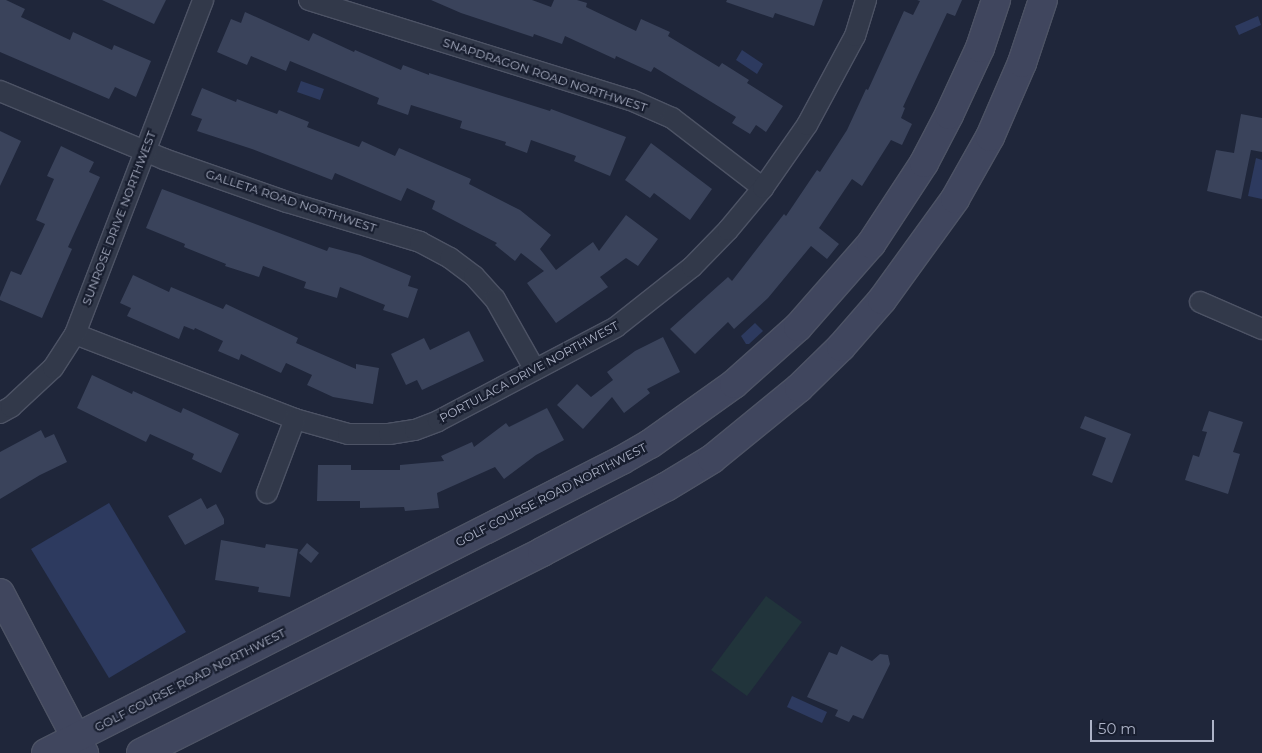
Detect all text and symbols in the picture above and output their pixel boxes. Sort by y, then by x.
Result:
street label: SNAPDRAGON ROAD NORTHWEST [441,35,649,115]
street label: SUNROSE DRIVE NORTHWEST [79,129,159,307]
street label: GALLETA ROAD NORTHWEST [204,167,378,235]
street label: PORTULACA DRIVE NORTHWEST [437,319,621,425]
street label: GOLF COURSE ROAD NORTHWEST [453,440,649,550]
street label: GOLF COURSE ROAD NORTHWEST [92,625,288,735]
scale bar [1092,710,1216,742]
text: 50 m [1098,719,1136,738]

